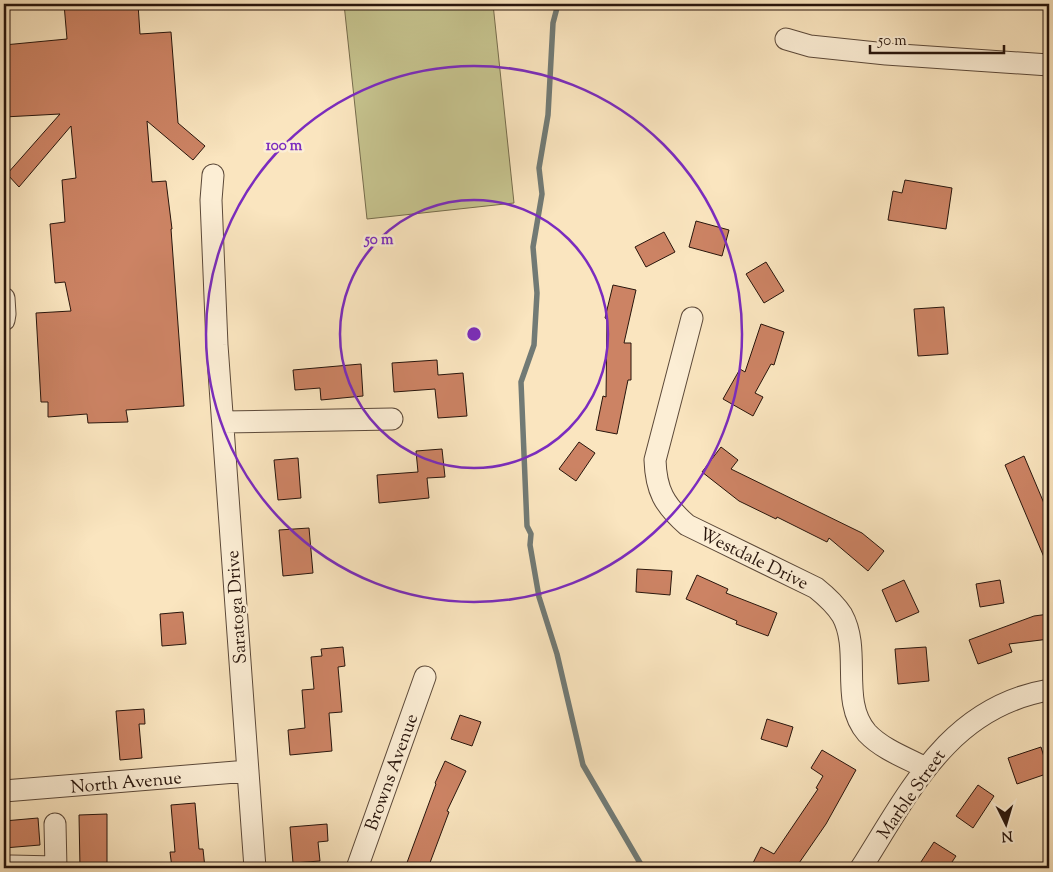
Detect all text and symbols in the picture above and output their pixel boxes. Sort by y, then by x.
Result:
scale bar [870,22,1004,54]
text: 50 m [877,31,907,52]
text: 100 m [266,136,303,157]
text: 50 m [364,230,394,251]
centre of rings [465,325,483,343]
street label: Westdale Drive [694,522,812,597]
street label: Saratoga Drive [221,549,255,665]
street label: Browns Avenue [360,711,426,835]
street label: Marble Street [872,745,953,845]
street label: North Avenue [70,766,183,802]
north arrow [980,800,1030,850]
text: N [1001,825,1013,845]

